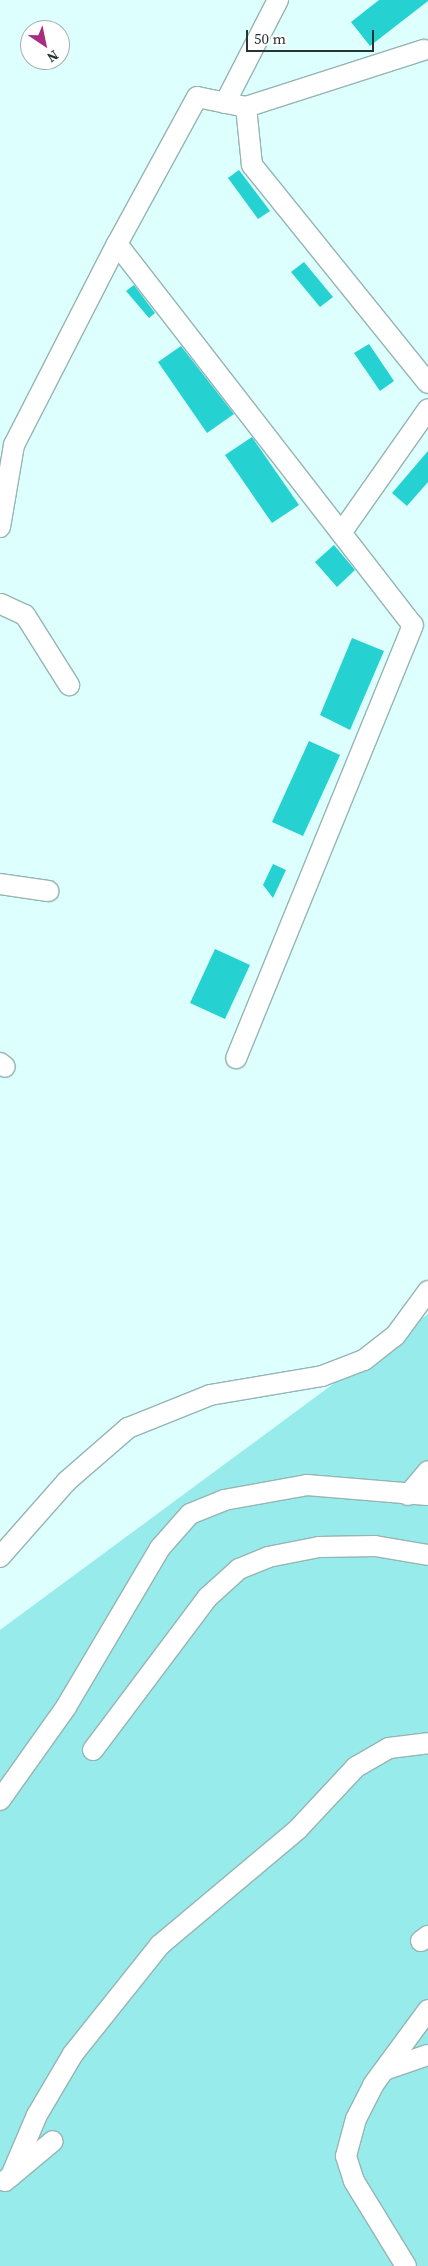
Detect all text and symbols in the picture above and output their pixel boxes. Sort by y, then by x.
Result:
north arrow [20,20,70,70]
scale bar [248,20,376,52]
text: 50 m [254,28,286,49]
text: N [43,45,63,68]

